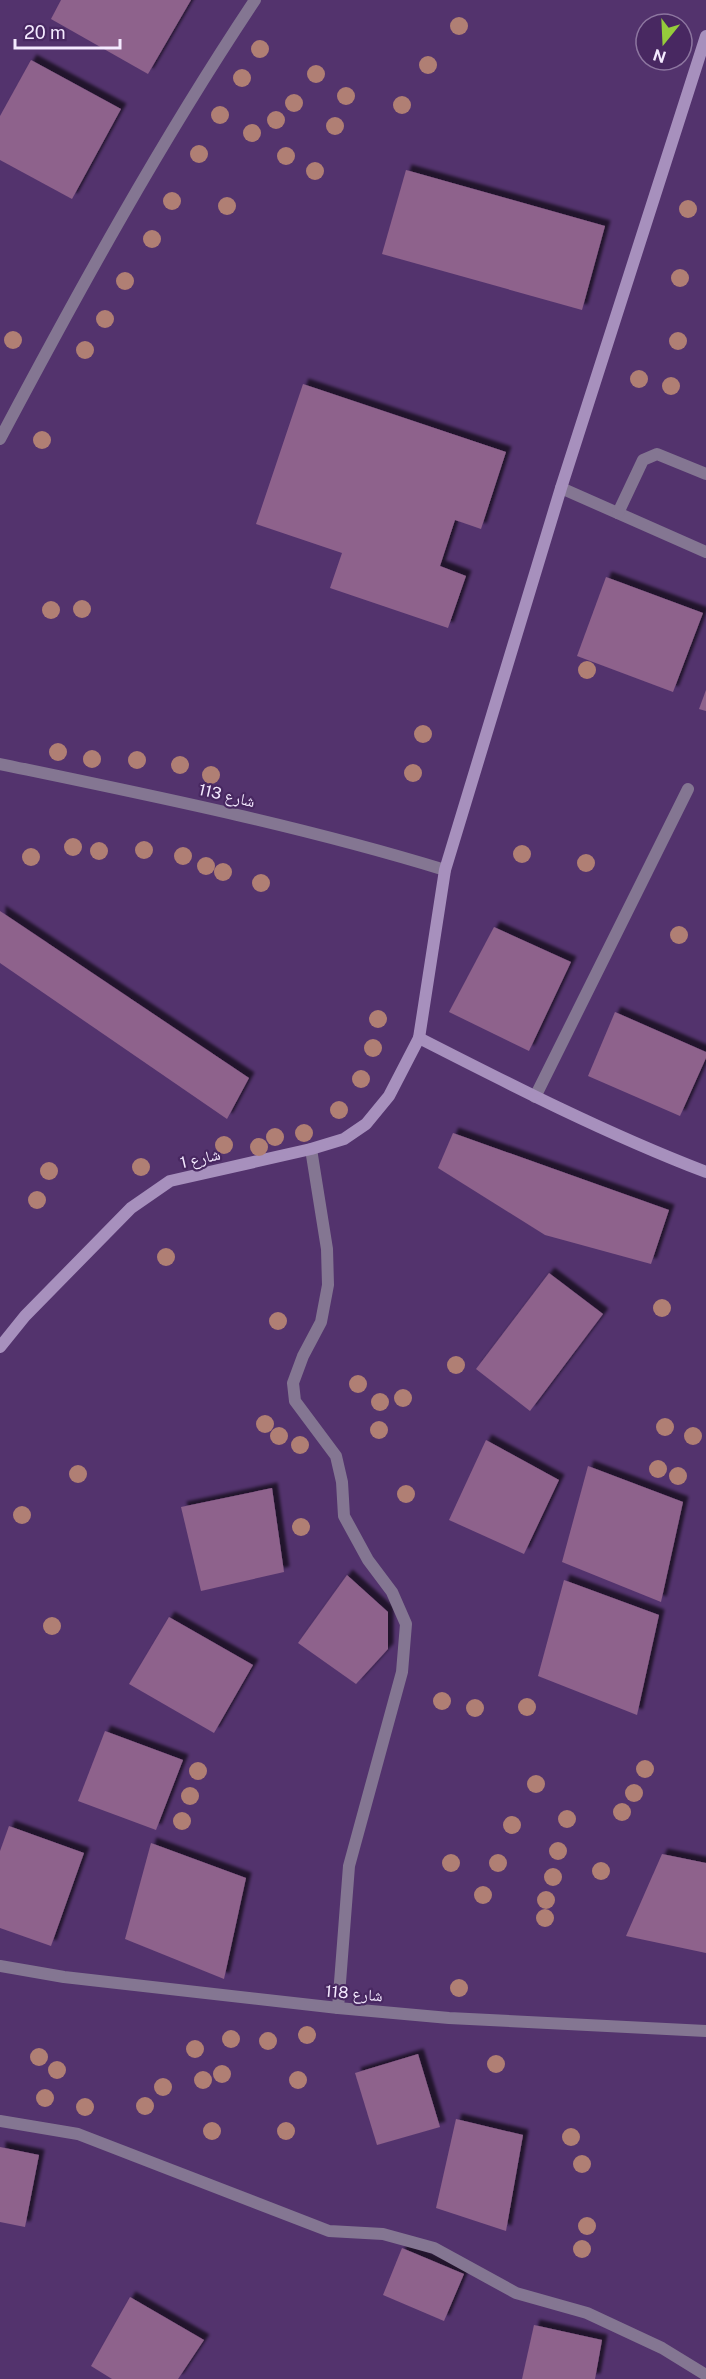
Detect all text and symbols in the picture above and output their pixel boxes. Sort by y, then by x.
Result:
scale bar [15,12,120,50]
north arrow [634,12,694,72]
text: 20 m [24,22,66,43]
text: N [651,45,668,67]
street label: شارع 113 [197,780,257,812]
street label: شارع 1 [178,1145,222,1173]
street label: شارع 118 [324,1982,384,2006]

